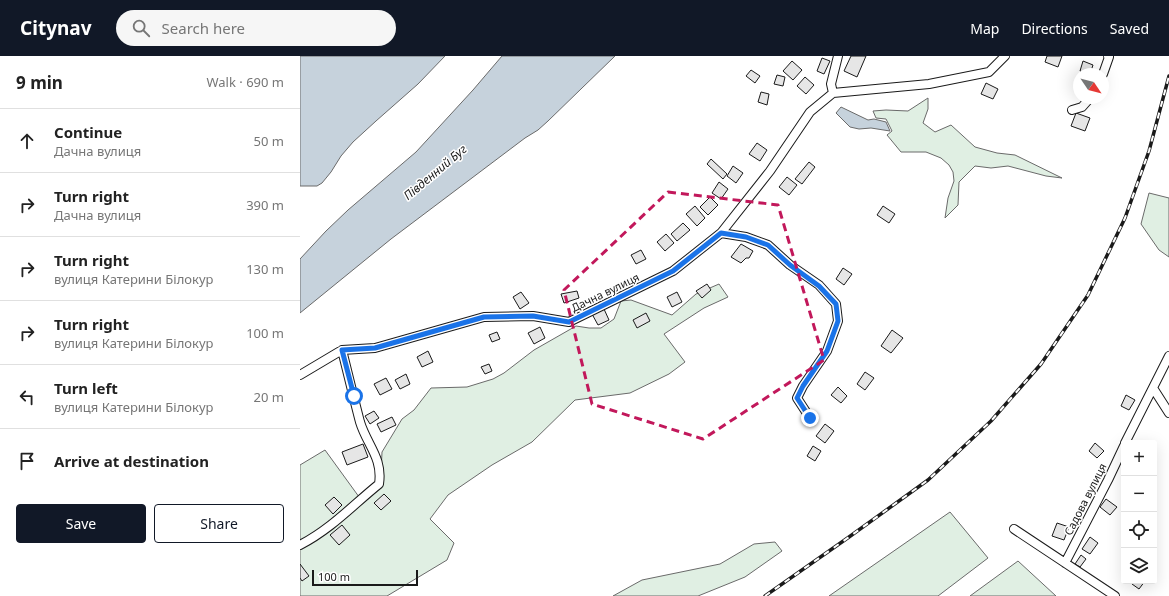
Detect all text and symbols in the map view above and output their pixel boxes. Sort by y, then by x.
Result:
search box [116,10,396,46]
text: Citynav [20,15,92,41]
icon: search [130,17,152,39]
text: Search here [162,18,245,38]
text: Map [970,19,999,38]
text: Directions [1021,19,1088,38]
text: Saved [1110,19,1149,38]
north arrow [1073,68,1109,104]
text: 9 min [16,71,63,94]
text: Walk · 690 m [206,73,284,91]
text: Continue [54,122,122,142]
icon: ahead [16,130,38,152]
text: 50 m [254,132,284,150]
water label: Південний Буг [400,140,471,204]
text: Дачна вулиця [54,142,141,160]
text: Turn right [54,186,129,206]
icon: right [16,194,38,216]
text: 390 m [246,196,284,214]
text: Дачна вулиця [54,206,141,224]
text: Turn right [54,250,129,270]
icon: right [16,258,38,280]
text: 130 m [246,260,284,278]
street label: Дачна вулиця [569,269,641,315]
text: вулиця Катерини Білокур [54,270,213,288]
text: Turn right [54,314,129,334]
icon: right [16,322,38,344]
text: 100 m [246,324,284,342]
text: вулиця Катерини Білокур [54,334,213,352]
text: Turn left [54,378,118,398]
icon: left [16,386,38,408]
route start [345,387,363,405]
text: 20 m [254,388,284,406]
text: вулиця Катерини Білокур [54,398,213,416]
route end [801,409,819,427]
map controls [1121,440,1157,584]
button: + [1121,440,1157,476]
icon: arrive [16,450,38,472]
text: Arrive at destination [54,451,209,471]
street label: Садова вулиця [1060,460,1110,538]
button: − [1121,476,1157,512]
button: Save [16,504,146,543]
button: Share [154,504,284,543]
button: locate [1121,512,1157,548]
button: layers [1121,548,1157,584]
scale bar [312,568,418,587]
text: 100 m [318,569,350,584]

